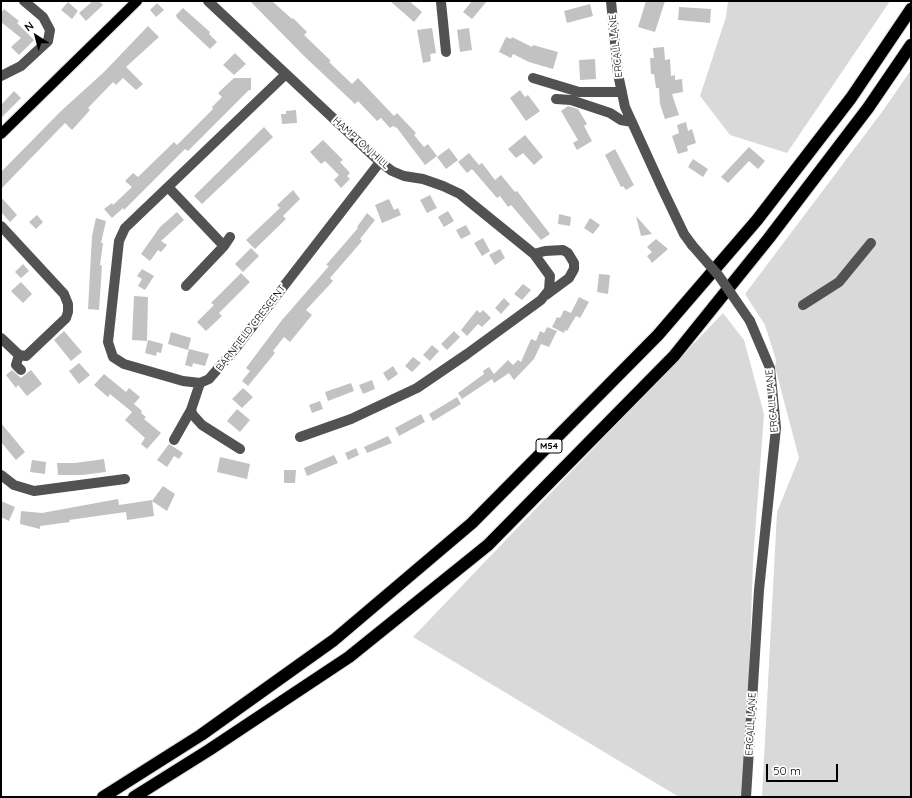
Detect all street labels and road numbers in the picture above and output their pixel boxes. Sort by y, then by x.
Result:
street label: ERCALL LANE [607,14,625,78]
street label: HAMPTON HILL [330,115,392,171]
street label: BARNFIELD CRESCENT [214,283,288,373]
street label: ERCALL LANE [763,369,781,433]
road number: M54 [536,439,562,453]
street label: ERCALL LANE [743,692,759,756]

